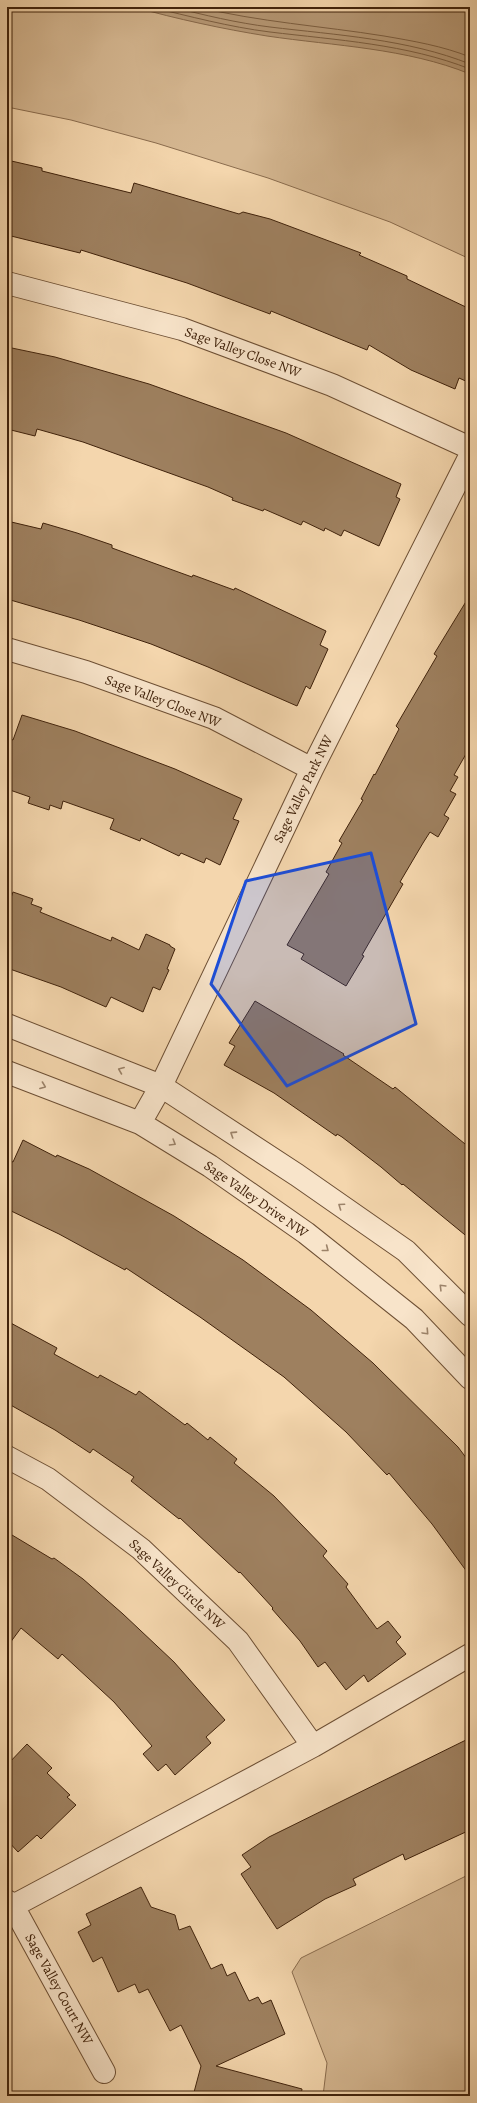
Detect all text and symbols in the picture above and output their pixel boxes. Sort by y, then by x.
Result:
street label: Sage Valley Close NW [182,322,305,382]
street label: Sage Valley Close NW [102,670,225,732]
street label: Sage Valley Park NW [269,731,338,846]
one-way arrow [117,1066,124,1074]
one-way arrow [40,1081,47,1089]
one-way arrow [230,1131,237,1139]
one-way arrow [169,1139,176,1146]
street label: Sage Valley Drive NW [200,1156,313,1243]
one-way arrow [338,1203,345,1211]
one-way arrow [322,1245,329,1252]
one-way arrow [439,1284,447,1292]
one-way arrow [422,1327,429,1335]
street label: Sage Valley Circle NW [125,1534,230,1634]
street label: Sage Valley Court NW [20,1930,98,2049]

